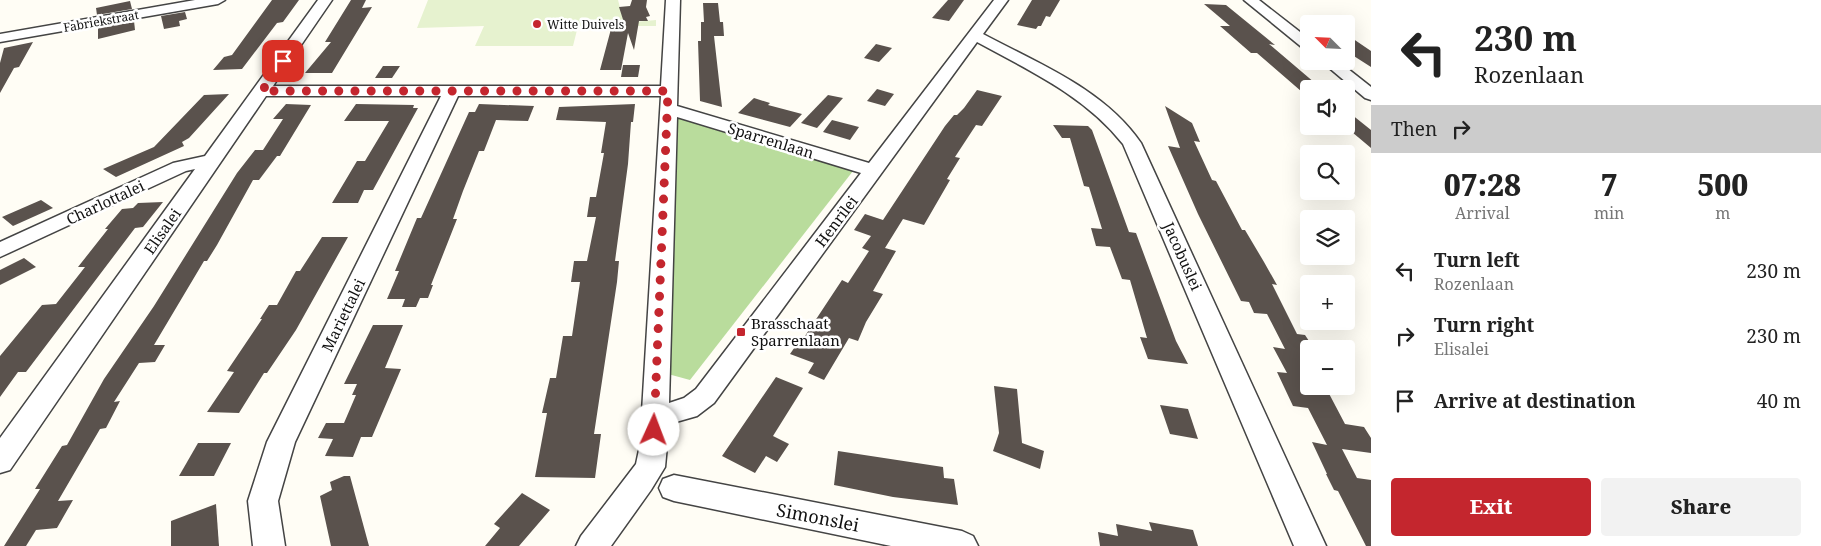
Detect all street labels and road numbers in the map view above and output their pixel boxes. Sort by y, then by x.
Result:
street label: Fabriekstraat [62,6,140,36]
street label: Sparrenlaan [726,117,817,163]
street label: Charlottalei [63,175,147,229]
street label: Henrilei [810,191,862,251]
street label: Elisalei [139,204,185,258]
street label: Jacobuslei [1159,218,1207,294]
street label: Mariettalei [317,275,369,355]
street label: Simonslei [775,497,862,537]

